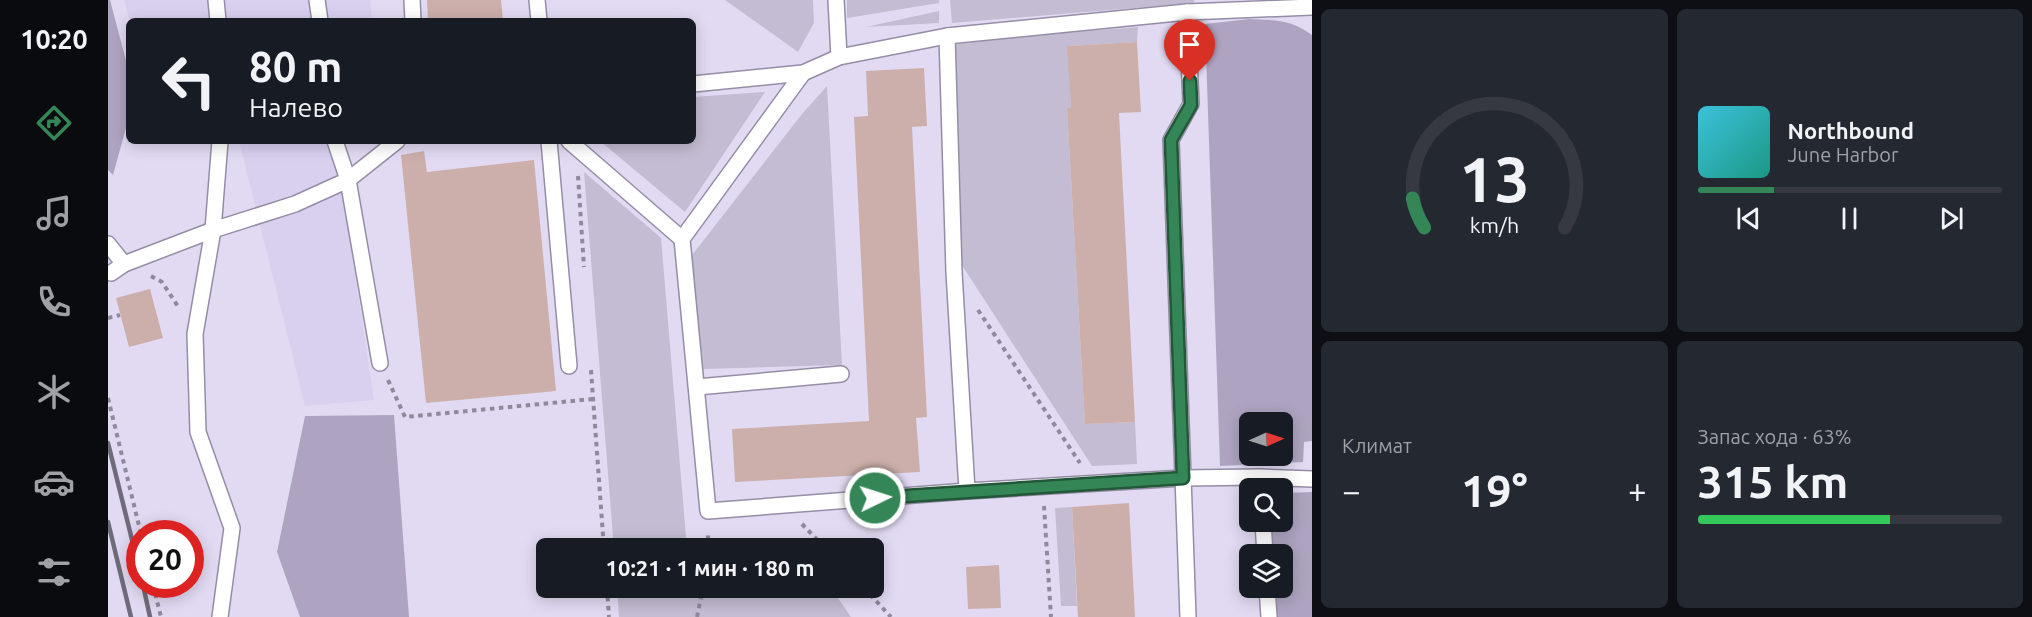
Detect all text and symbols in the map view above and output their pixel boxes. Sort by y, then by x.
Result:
pin [1164,19,1215,81]
text: 10:20 [20,24,88,54]
icon: arrive [1173,28,1206,61]
icon: left [150,42,228,120]
text: 80 m [249,43,343,90]
text: Налево [249,92,343,122]
icon: directions [33,102,75,144]
text: Northbound [1788,118,1914,143]
text: June Harbor [1788,143,1899,166]
text: 13 [1459,144,1529,214]
icon: music [33,192,75,234]
icon: previous [1732,202,1765,235]
icon: pause [1833,202,1866,235]
icon: next [1935,202,1968,235]
text: km/h [1469,213,1519,237]
icon: phone [33,281,75,323]
icon: climate [33,371,75,413]
north arrow [1239,412,1293,466]
map controls [1239,412,1293,598]
text: Запас хода · 63% [1698,425,1852,448]
text: Климат [1342,434,1412,457]
text: 315 km [1698,456,1848,507]
icon: car [33,461,75,503]
text: 19° [1461,465,1528,516]
position arrow [843,466,907,530]
text: − [1342,472,1361,509]
text: + [1628,472,1647,509]
button: search [1239,478,1293,532]
speed limit sign: 20 [126,520,204,598]
button: layers [1239,544,1293,598]
icon: filters [33,551,75,593]
text: 10:21 · 1 мин · 180 m [606,555,814,580]

